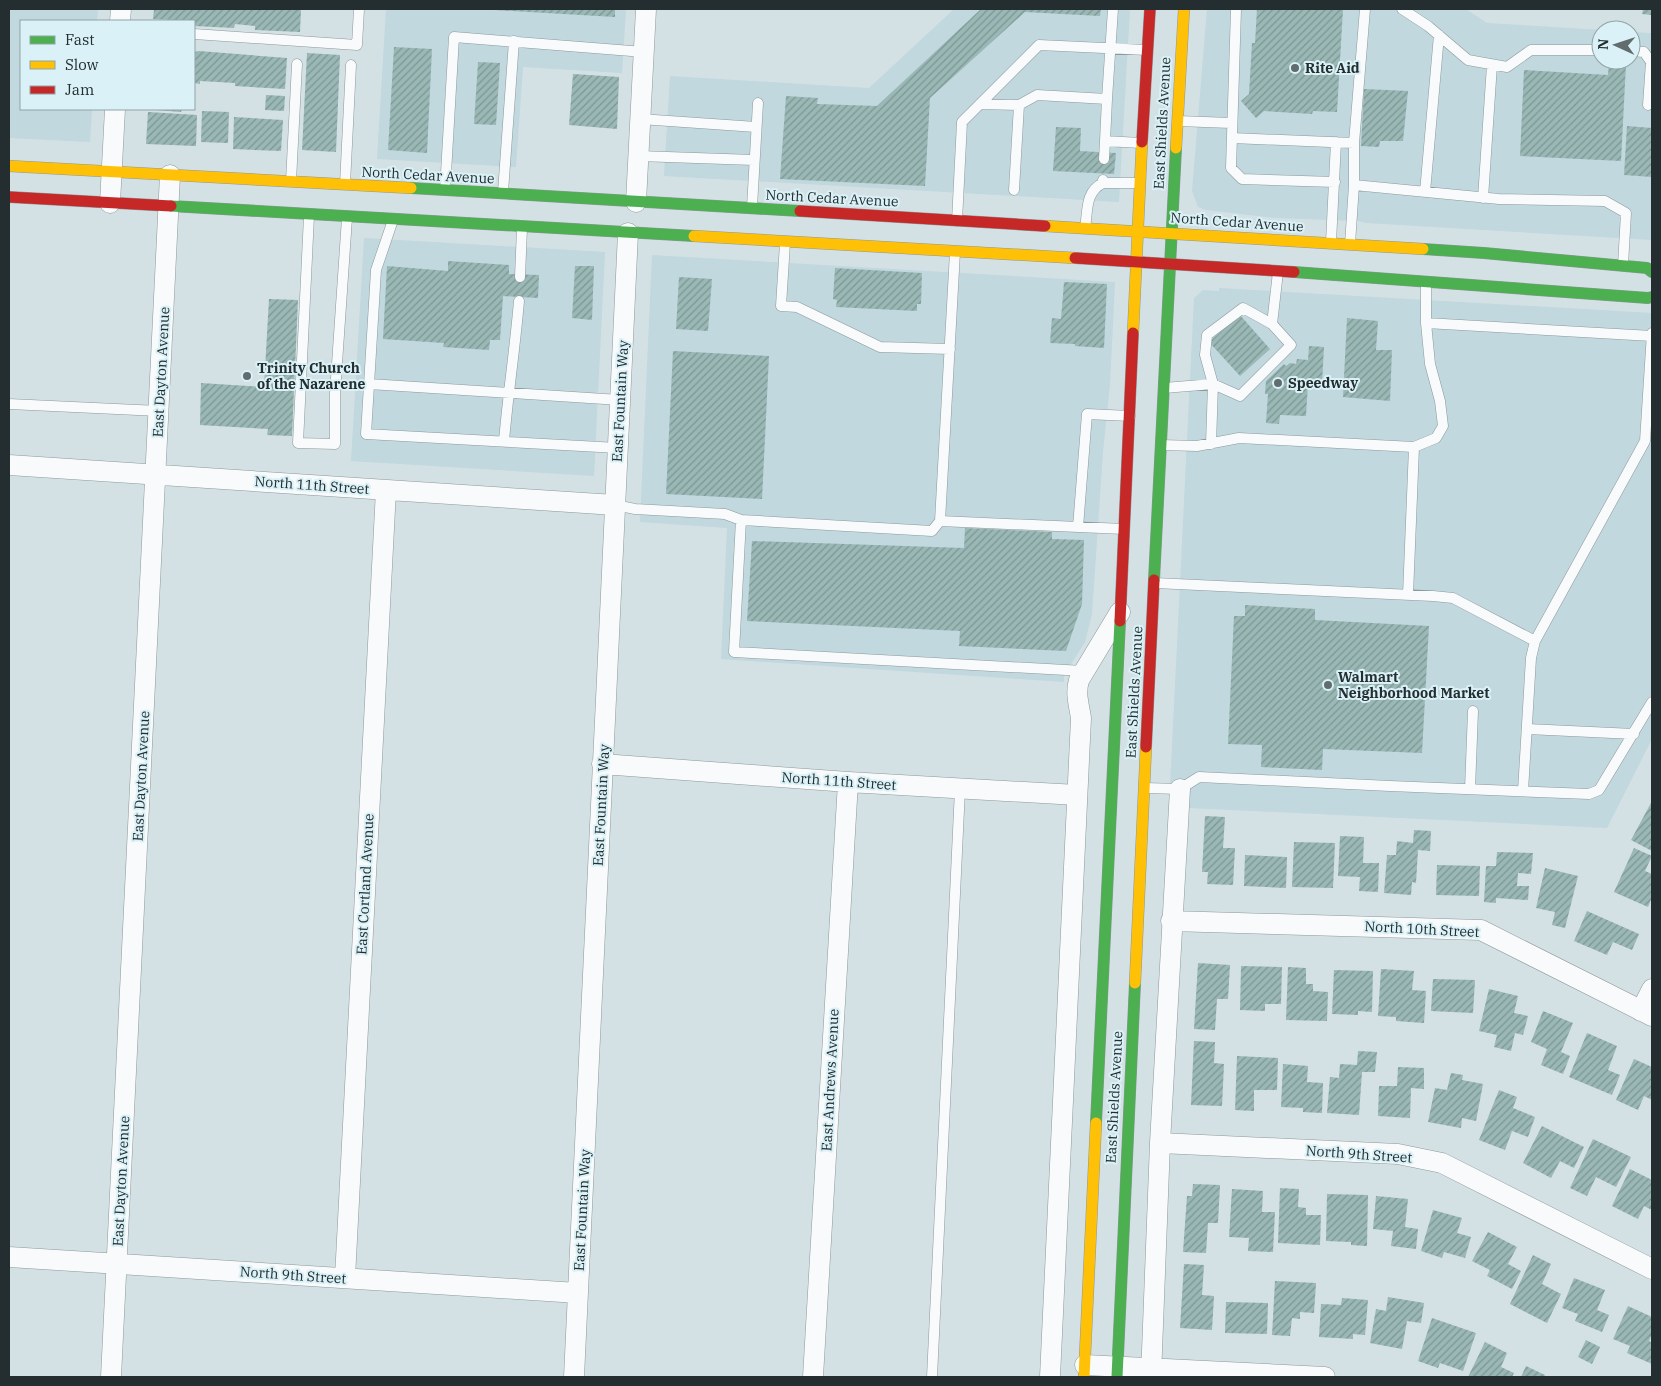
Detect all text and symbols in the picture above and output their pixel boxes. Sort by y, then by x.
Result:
legend [20,20,195,110]
north arrow [1591,20,1641,70]
text: Fast [65,30,95,49]
text: N [1594,38,1612,50]
text: Slow [65,55,99,74]
street label: East Shields Avenue [1150,56,1174,190]
place label: Rite Aid [1305,59,1360,77]
marker: Rite Aid [1289,62,1301,74]
text: Jam [65,80,94,99]
street label: North Cedar Avenue [361,163,495,187]
street label: North Cedar Avenue [765,186,899,210]
street label: North Cedar Avenue [1170,208,1304,236]
street label: East Dayton Avenue [149,306,173,438]
street label: East Fountain Way [608,339,632,462]
place label: Trinity Church of the Nazarene [257,359,366,393]
marker: Trinity Church of the Nazarene [241,370,253,382]
place label: Speedway [1288,374,1358,392]
marker: Speedway [1272,377,1284,389]
street label: North 11th Street [254,472,370,498]
street label: East Shields Avenue [1122,625,1146,759]
place label: Walmart Neighborhood Market [1338,668,1489,702]
marker: Walmart Neighborhood Market [1322,679,1334,691]
street label: East Dayton Avenue [129,710,153,842]
street label: East Fountain Way [589,743,613,866]
street label: North 11th Street [781,768,897,794]
street label: East Cortland Avenue [352,813,378,955]
street label: North 10th Street [1364,917,1480,941]
street label: East Andrews Avenue [817,1008,843,1152]
street label: East Shields Avenue [1102,1030,1126,1164]
street label: East Dayton Avenue [109,1115,133,1247]
street label: North 9th Street [1305,1141,1413,1167]
street label: East Fountain Way [570,1148,594,1271]
street label: North 9th Street [239,1262,347,1288]

